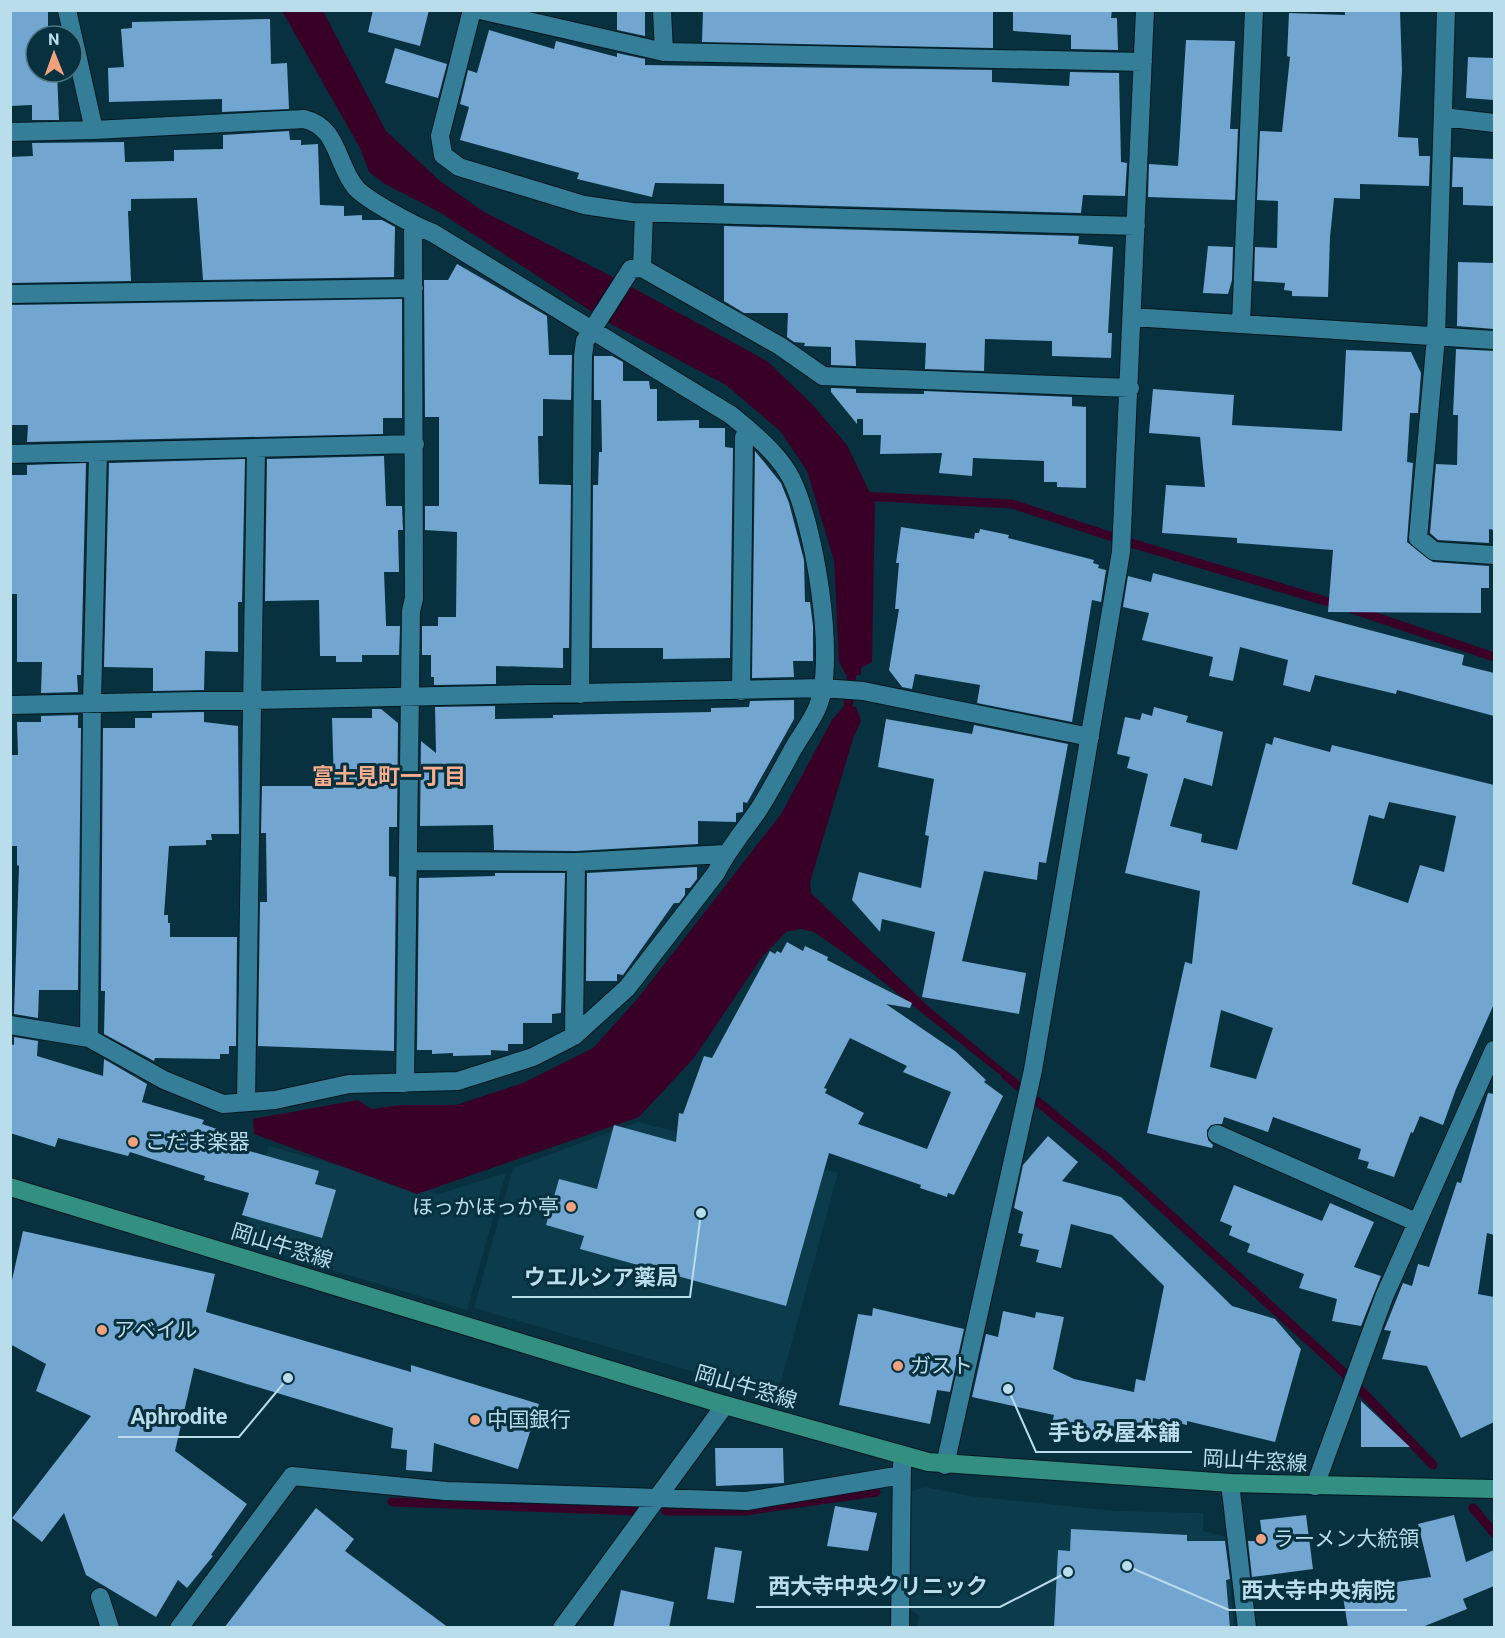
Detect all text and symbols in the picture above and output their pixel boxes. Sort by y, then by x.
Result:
north arrow [24,24,84,84]
text: N [48,30,60,49]
district label: 富士見町一丁目 [312,764,466,789]
place label: こだま楽器 [145,1130,250,1154]
marker: こだま楽器 [126,1135,140,1149]
place label: ほっかほっか亭 [412,1195,559,1219]
marker: ほっかほっか亭 [564,1200,578,1214]
street label: 岡山牛窓線 [228,1219,336,1273]
callout: ウエルシア薬局 [512,1257,690,1297]
text: ウエルシア薬局 [524,1265,678,1290]
place label: アベイル [114,1318,198,1342]
marker: アベイル [95,1323,109,1337]
place label: ガスト [910,1354,973,1378]
marker: ガスト [891,1359,905,1373]
street label: 岡山牛窓線 [692,1361,800,1413]
callout: Aphrodite [118,1397,239,1437]
text: Aphrodite [131,1404,228,1429]
place label: 中国銀行 [487,1408,571,1432]
callout: 手もみ屋本舗 [1036,1412,1192,1452]
marker: 中国銀行 [468,1413,482,1427]
text: 手もみ屋本舗 [1048,1420,1180,1445]
street label: 岡山牛窓線 [1202,1446,1308,1476]
place label: ラーメン大統領 [1273,1527,1419,1551]
marker: ラーメン大統領 [1254,1532,1268,1546]
callout: 西大寺中央クリニック [756,1567,1000,1607]
callout: 西大寺中央病院 [1229,1570,1407,1610]
text: 西大寺中央クリニック [768,1574,988,1599]
text: 西大寺中央病院 [1241,1578,1395,1603]

